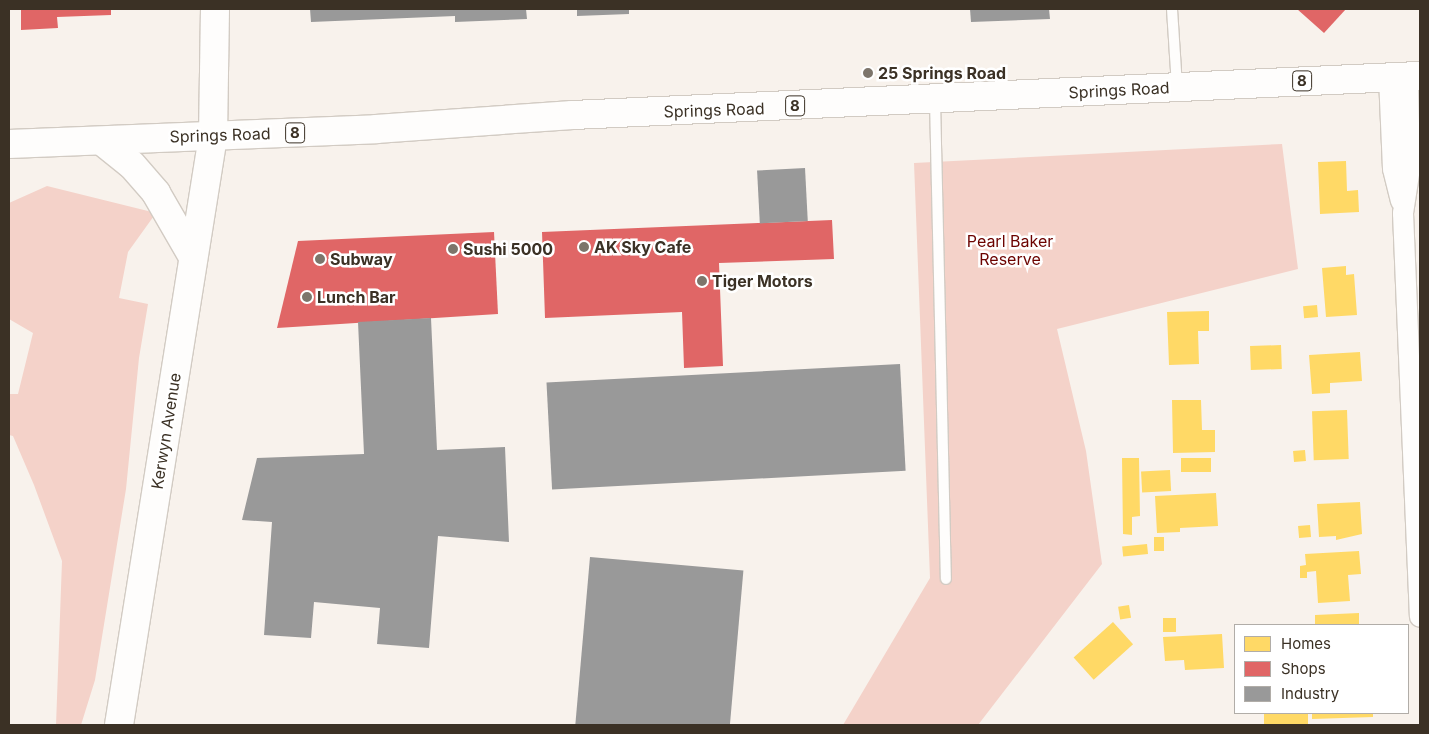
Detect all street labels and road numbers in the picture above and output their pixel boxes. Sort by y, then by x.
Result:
road number: 8 [1292,68,1312,94]
street label: Springs Road [1068,78,1170,102]
road number: 8 [785,94,805,118]
street label: Springs Road [663,99,765,121]
road number: 8 [285,120,305,146]
street label: Springs Road [169,124,271,146]
street label: Kerwyn Avenue [147,371,185,491]

